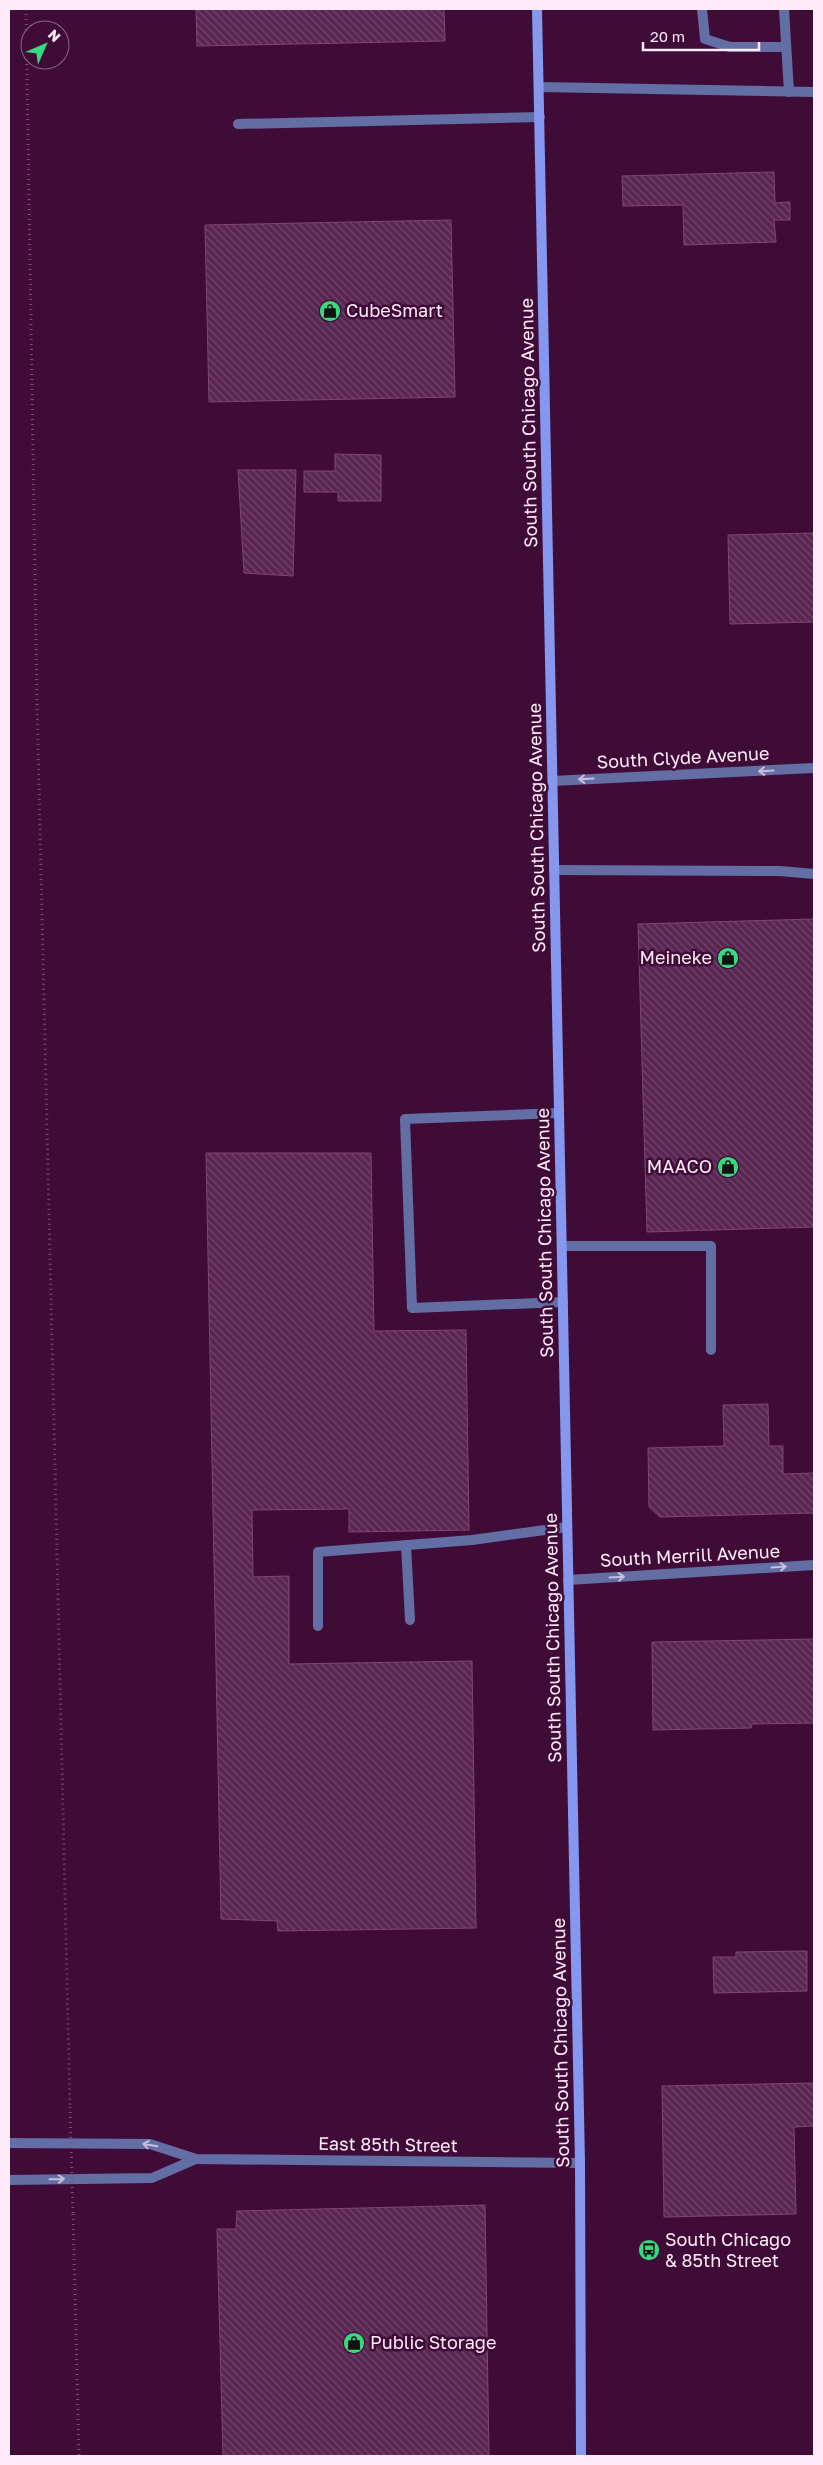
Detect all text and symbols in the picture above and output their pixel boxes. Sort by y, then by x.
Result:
north arrow [20,20,70,70]
scale bar [643,20,759,52]
text: N [45,26,64,45]
text: 20 m [650,27,685,45]
street label: South South Chicago Avenue [515,298,541,548]
shop icon: CubeSmart [318,299,342,323]
place label: CubeSmart [346,299,443,321]
street label: South South Chicago Avenue [523,703,549,953]
street label: South Clyde Avenue [596,741,770,773]
one-way arrow [758,766,774,775]
one-way arrow [578,775,594,784]
place label: Meineke [639,946,712,968]
shop icon: Meineke [716,946,740,970]
street label: South South Chicago Avenue [531,1108,557,1358]
place label: MAACO [647,1155,712,1177]
shop icon: MAACO [716,1155,740,1179]
street label: South South Chicago Avenue [539,1513,565,1763]
street label: South Merrill Avenue [599,1539,781,1571]
one-way arrow [771,1563,787,1572]
one-way arrow [609,1573,625,1582]
street label: South South Chicago Avenue [547,1918,573,2168]
street label: East 85th Street [318,2132,458,2156]
one-way arrow [142,2140,158,2150]
one-way arrow [49,2174,65,2184]
place label: South Chicago & 85th Street [665,2228,791,2271]
bus stop icon: South Chicago & 85th Street [637,2238,661,2262]
shop icon: Public Storage [342,2331,366,2355]
place label: Public Storage [370,2331,496,2353]

